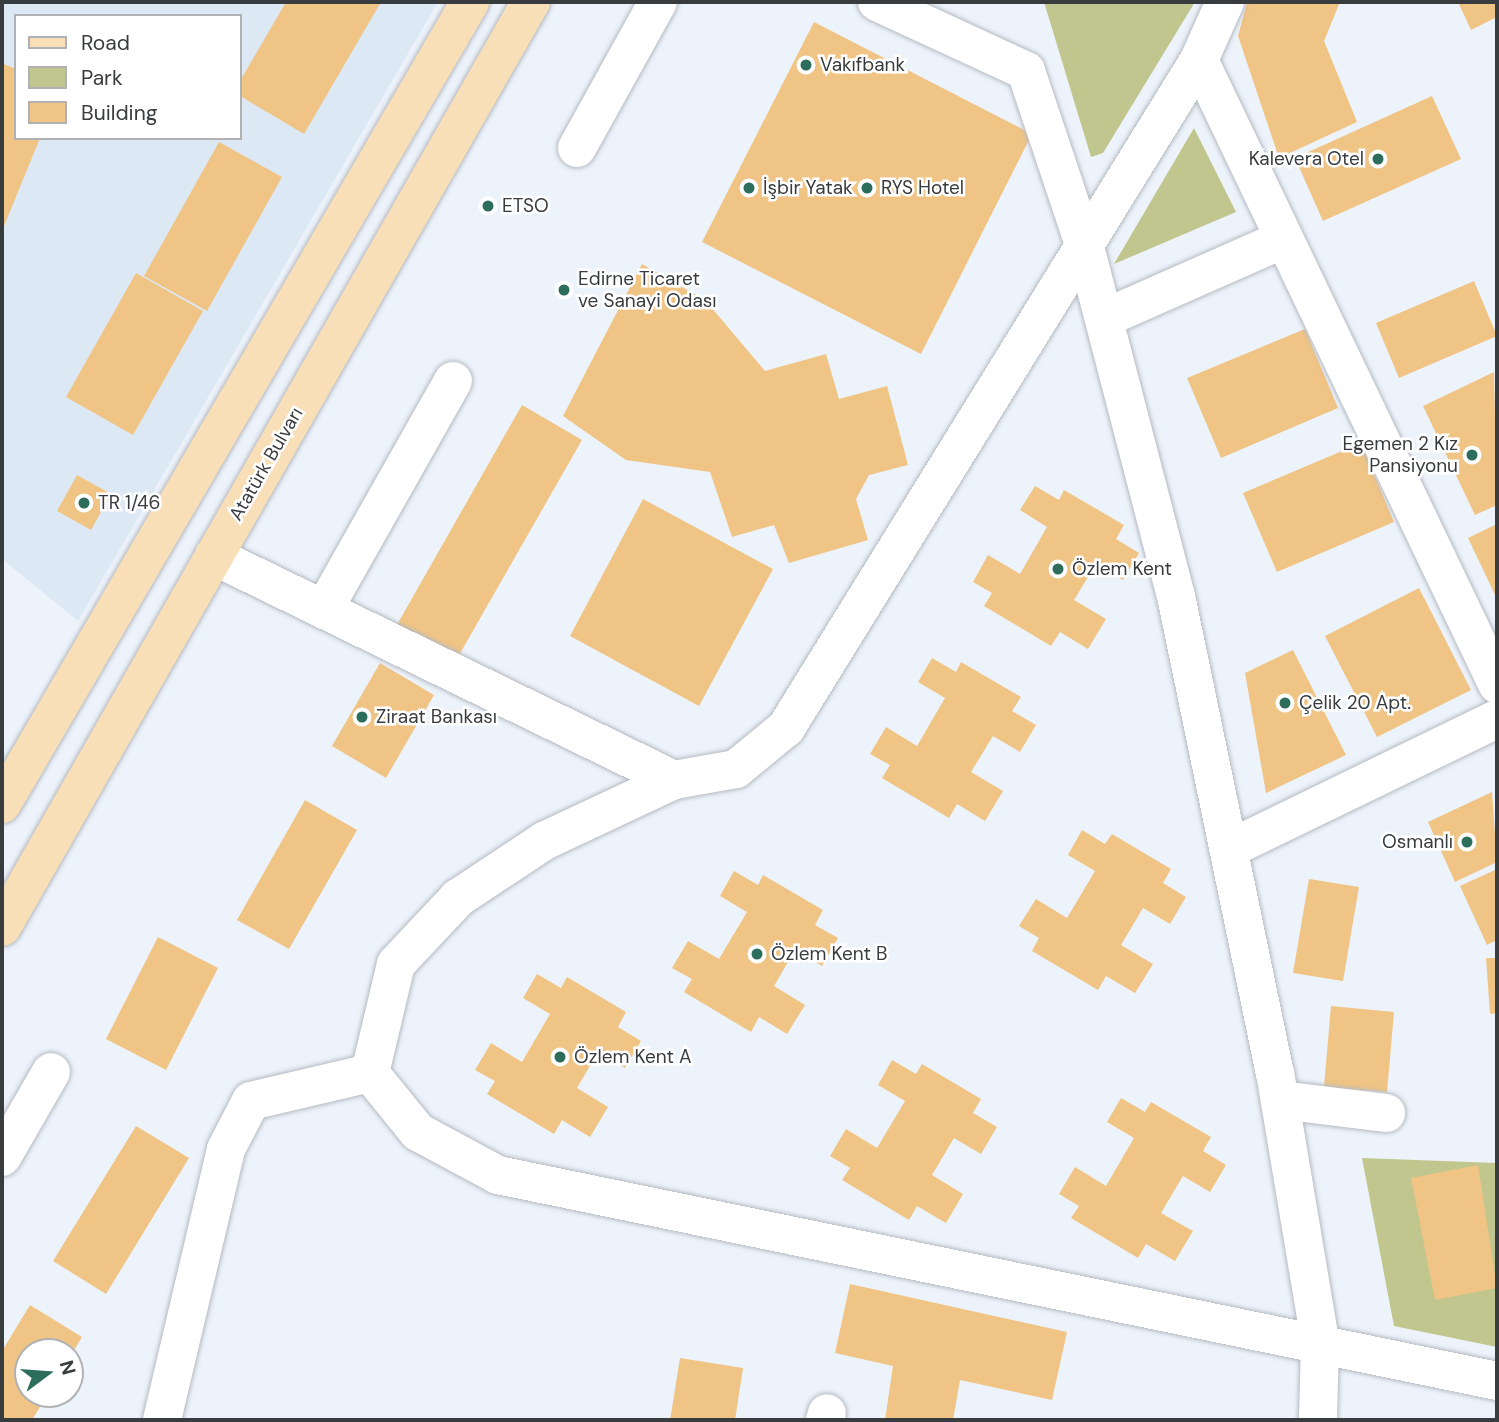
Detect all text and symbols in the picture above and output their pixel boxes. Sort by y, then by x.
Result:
legend [14,14,242,140]
text: Road [81,29,130,57]
place label: Vakıfbank [820,54,905,76]
marker: Vakıfbank [798,57,814,73]
text: Park [81,64,122,92]
text: Building [81,99,157,127]
place label: Kalevera Otel [1249,148,1364,170]
marker: Kalevera Otel [1370,151,1386,167]
place label: İşbir Yatak [763,177,853,199]
place label: RYS Hotel [881,177,964,199]
marker: İşbir Yatak [741,180,757,196]
marker: RYS Hotel [859,180,875,196]
place label: ETSO [502,195,549,217]
marker: ETSO [480,198,496,214]
place label: Edirne Ticaret ve Sanayi Odası [578,268,717,312]
marker: Edirne Ticaret ve Sanayi Odası [556,282,572,298]
street label: Atatürk Bulvarı [224,403,308,525]
place label: Egemen 2 Kız Pansiyonu [1343,433,1458,477]
marker: Egemen 2 Kız Pansiyonu [1464,447,1480,463]
place label: TR 1/46 [98,492,161,514]
marker: TR 1/46 [76,495,92,511]
place label: Özlem Kent [1072,558,1172,580]
marker: Özlem Kent [1050,561,1066,577]
place label: Çelik 20 Apt. [1299,692,1411,714]
marker: Çelik 20 Apt. [1277,695,1293,711]
place label: Ziraat Bankası [376,706,497,728]
marker: Ziraat Bankası [354,709,370,725]
place label: Osmanlı [1382,831,1453,853]
marker: Osmanlı [1459,834,1475,850]
place label: Özlem Kent B [771,943,888,965]
marker: Özlem Kent B [749,946,765,962]
place label: Özlem Kent A [574,1046,692,1068]
marker: Özlem Kent A [552,1049,568,1065]
north arrow [14,1338,84,1408]
text: N [54,1358,82,1378]

